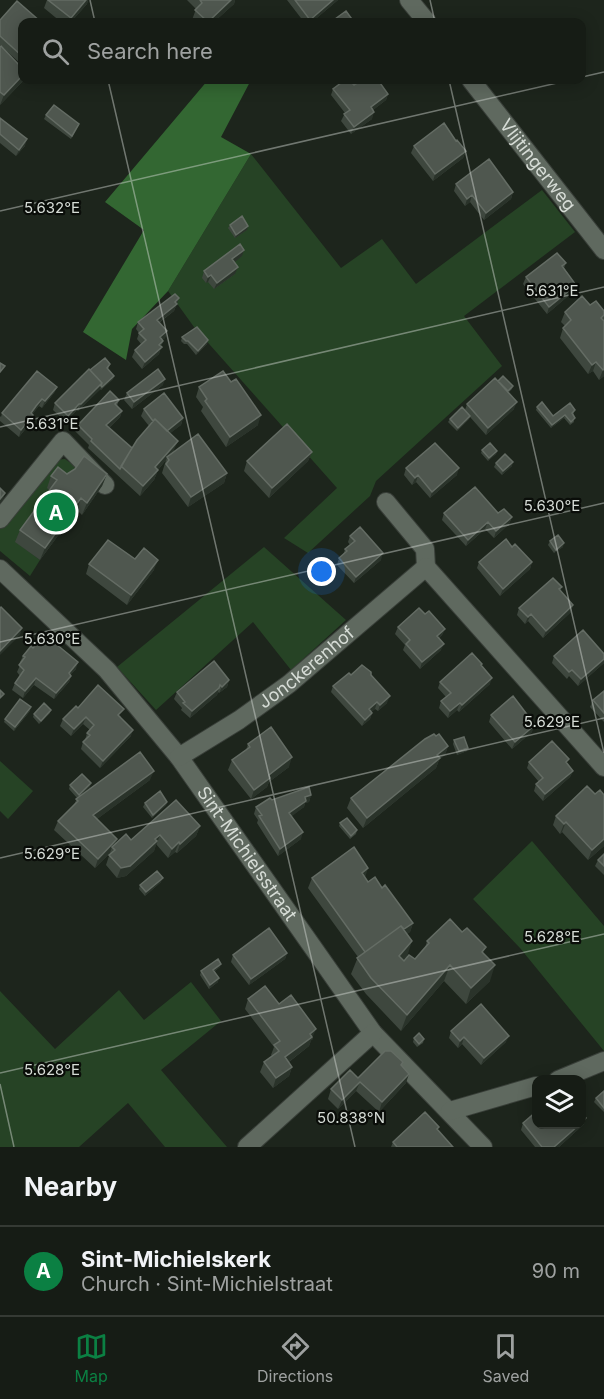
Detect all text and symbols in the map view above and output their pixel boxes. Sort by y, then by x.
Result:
search box [18,18,586,84]
icon: search [39,35,72,68]
text: Search here [87,38,213,64]
street label: Vlijtingerweg [496,115,580,215]
text: 5.632°E [24,198,80,217]
text: 5.631°E [525,281,579,300]
text: 5.631°E [25,414,79,433]
pin: A [36,490,76,534]
text: 5.630°E [524,496,580,515]
your location [307,557,336,586]
street label: Jonckerenhof [254,622,359,713]
text: 5.630°E [24,629,80,648]
text: 5.629°E [524,712,580,731]
street label: Sint-Michielsstraat [193,782,302,924]
text: 5.629°E [24,844,80,863]
text: 5.628°E [524,927,580,946]
text: 5.628°E [24,1060,80,1079]
map controls [532,1075,586,1129]
button: layers [532,1075,586,1129]
text: 50.838°N [317,1108,385,1127]
text: Nearby [24,1171,117,1202]
text: Sint-Michielskerk [81,1246,271,1272]
text: A [36,1259,51,1283]
text: 90 m [532,1259,580,1283]
text: Church · Sint-Michielstraat [81,1272,333,1296]
tab: Map [75,1330,108,1386]
tab: Directions [257,1330,333,1386]
tab: Saved [483,1330,529,1386]

